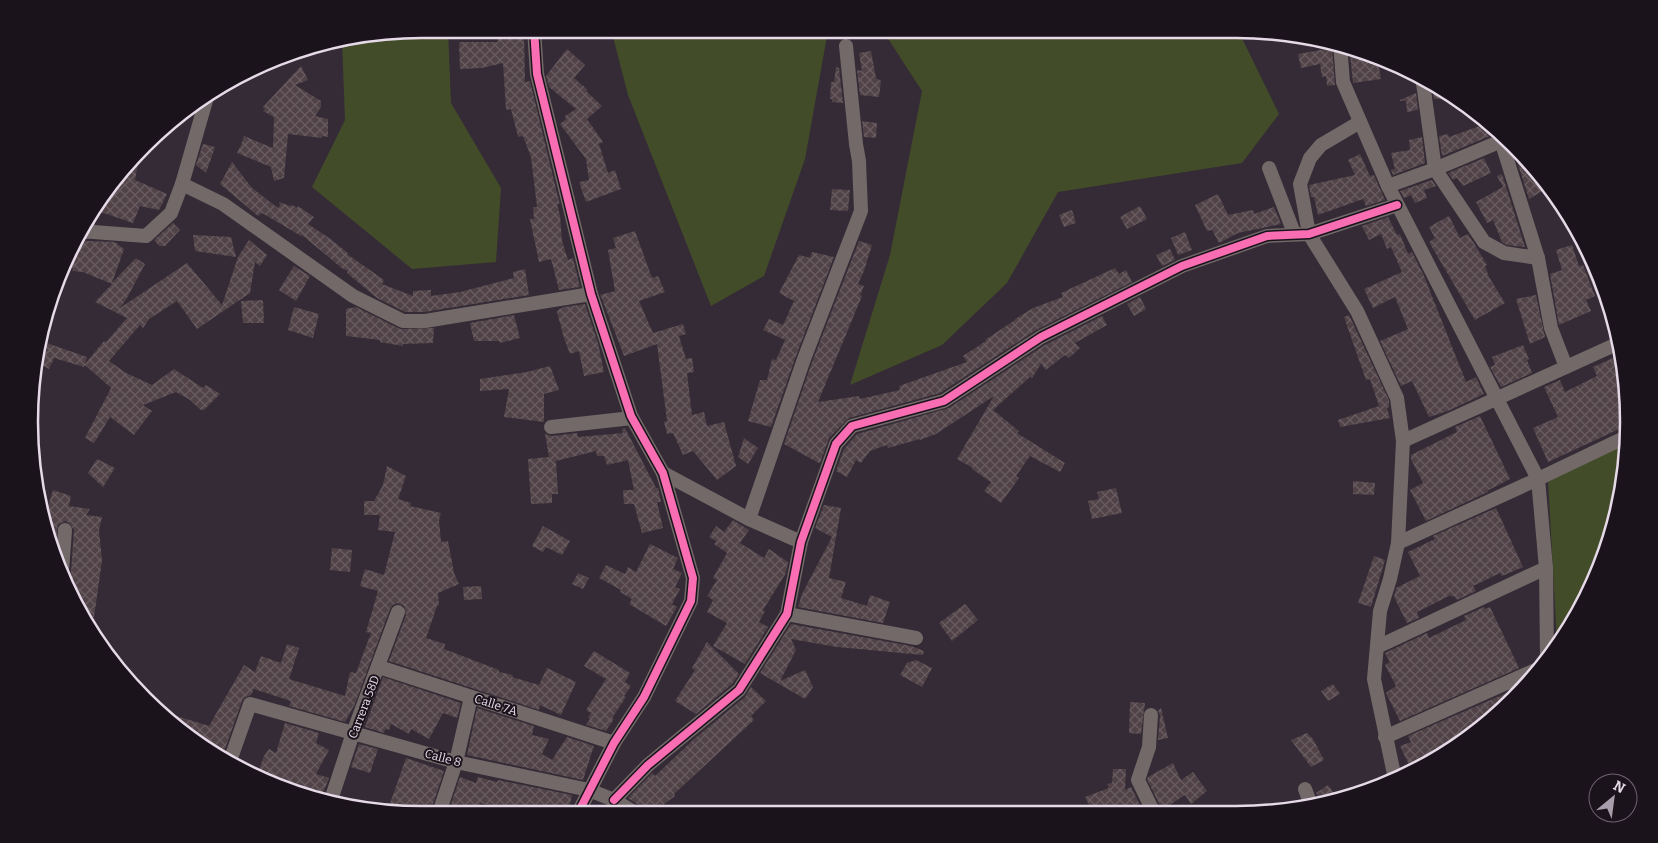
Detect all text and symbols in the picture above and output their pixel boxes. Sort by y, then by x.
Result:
street label: Carrera 58D [346,673,382,741]
street label: Calle 7A [473,691,520,719]
street label: Calle 8 [423,746,463,770]
north arrow [1588,773,1638,823]
text: N [1610,777,1628,797]

